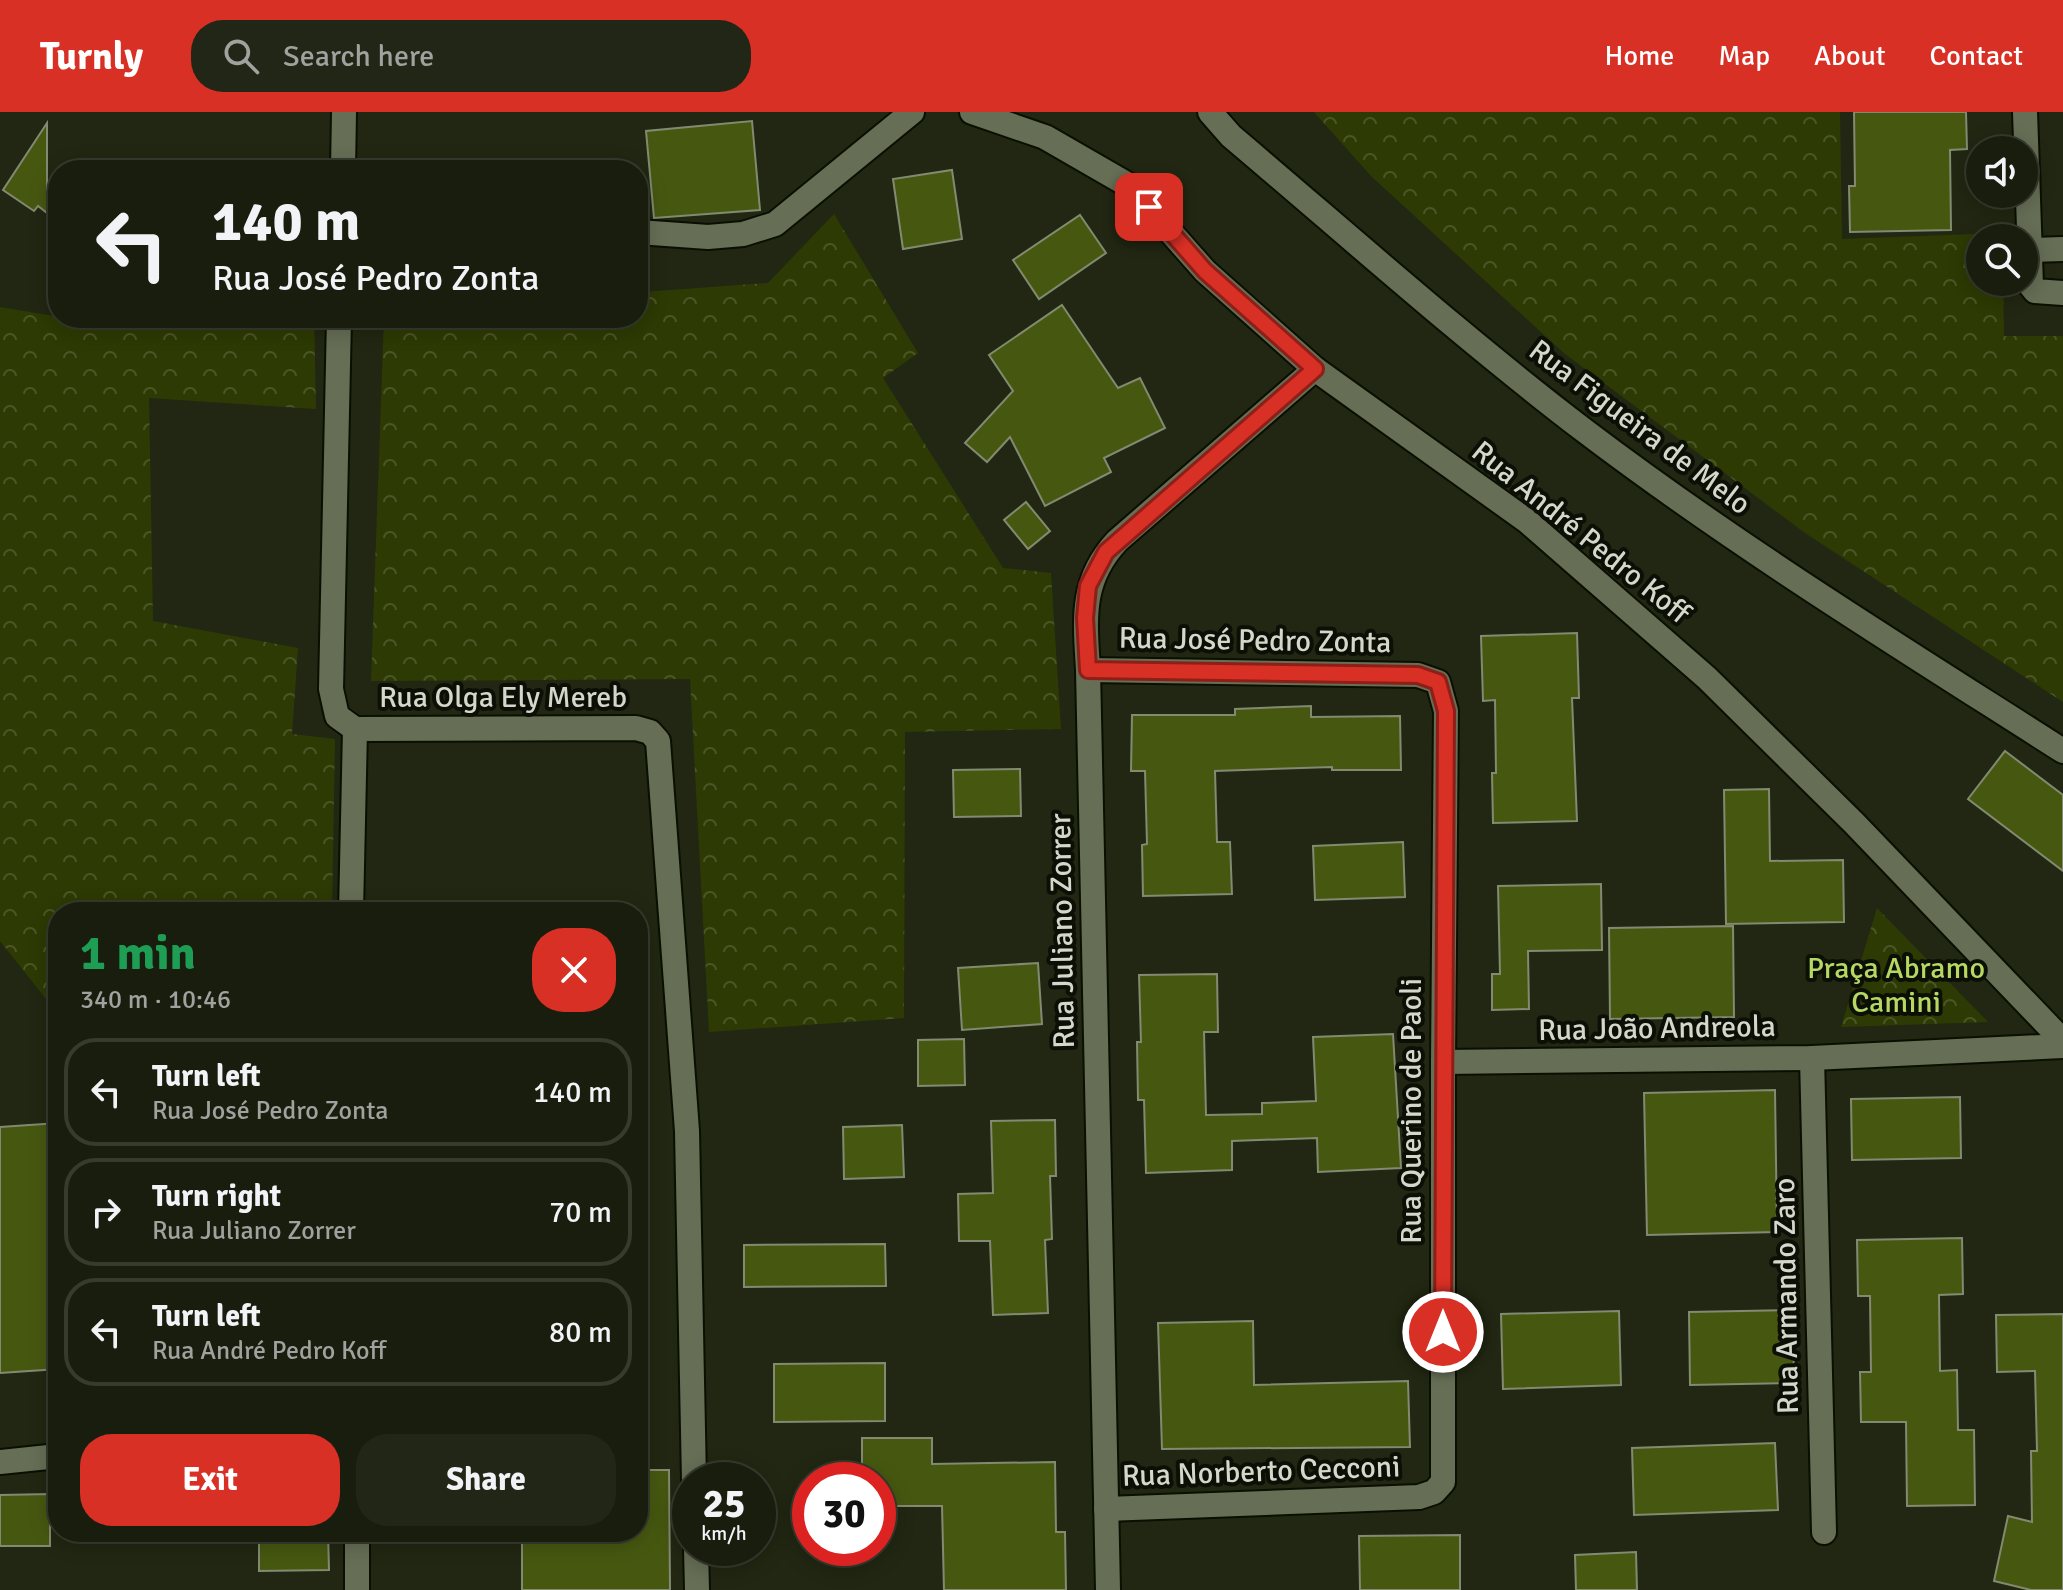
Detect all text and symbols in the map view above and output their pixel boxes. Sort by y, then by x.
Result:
search box [191,20,751,92]
text: Turnly [40,33,143,80]
icon: search [219,34,263,78]
text: Search here [283,38,434,75]
text: Home [1605,39,1674,73]
text: Map [1718,39,1770,73]
text: About [1814,39,1886,73]
text: Contact [1930,39,2023,73]
map controls [1966,136,2038,296]
button: sound [1966,136,2038,208]
pin [1115,173,1183,241]
icon: arrive [1127,185,1171,229]
text: 140 m [212,187,360,256]
icon: left [80,192,184,296]
button: search [1966,224,2038,296]
text: Rua José Pedro Zonta [212,256,539,301]
street label: Rua Figueira de Melo [1521,332,1758,523]
street label: Rua André Pedro Koff [1464,433,1699,633]
street label: Rua José Pedro Zonta [1118,620,1392,661]
street label: Rua Olga Ely Mereb [379,679,627,716]
street label: Rua Juliano Zorrer [1042,813,1083,1049]
text: 1 min [80,924,196,983]
button: close [532,928,616,1012]
park label: Praça Abramo Camini [1807,950,1985,1021]
street label: Rua Querino de Paoli [1393,978,1430,1244]
text: 340 m · 10:46 [80,984,231,1016]
street label: Rua João Andreola [1538,1008,1776,1049]
text: Turn left [152,1058,261,1095]
icon: left [84,1070,128,1114]
text: 140 m [533,1074,612,1111]
text: Rua José Pedro Zonta [152,1095,389,1127]
text: Turn right [152,1178,281,1215]
street label: Rua Armando Zaro [1766,1178,1807,1414]
icon: right [84,1190,128,1234]
text: 70 m [549,1194,612,1231]
text: Rua Juliano Zorrer [152,1215,356,1247]
position arrow [1401,1290,1485,1374]
text: Turn left [152,1298,261,1335]
icon: left [84,1310,128,1354]
text: 80 m [549,1314,612,1351]
text: Rua André Pedro Koff [152,1335,386,1367]
button: Exit [80,1434,340,1526]
button: Share [356,1434,616,1526]
street label: Rua Norberto Cecconi [1121,1448,1401,1495]
speed limit sign: 30 [792,1462,896,1566]
text: 25 [702,1479,746,1529]
text: km/h [701,1521,747,1546]

